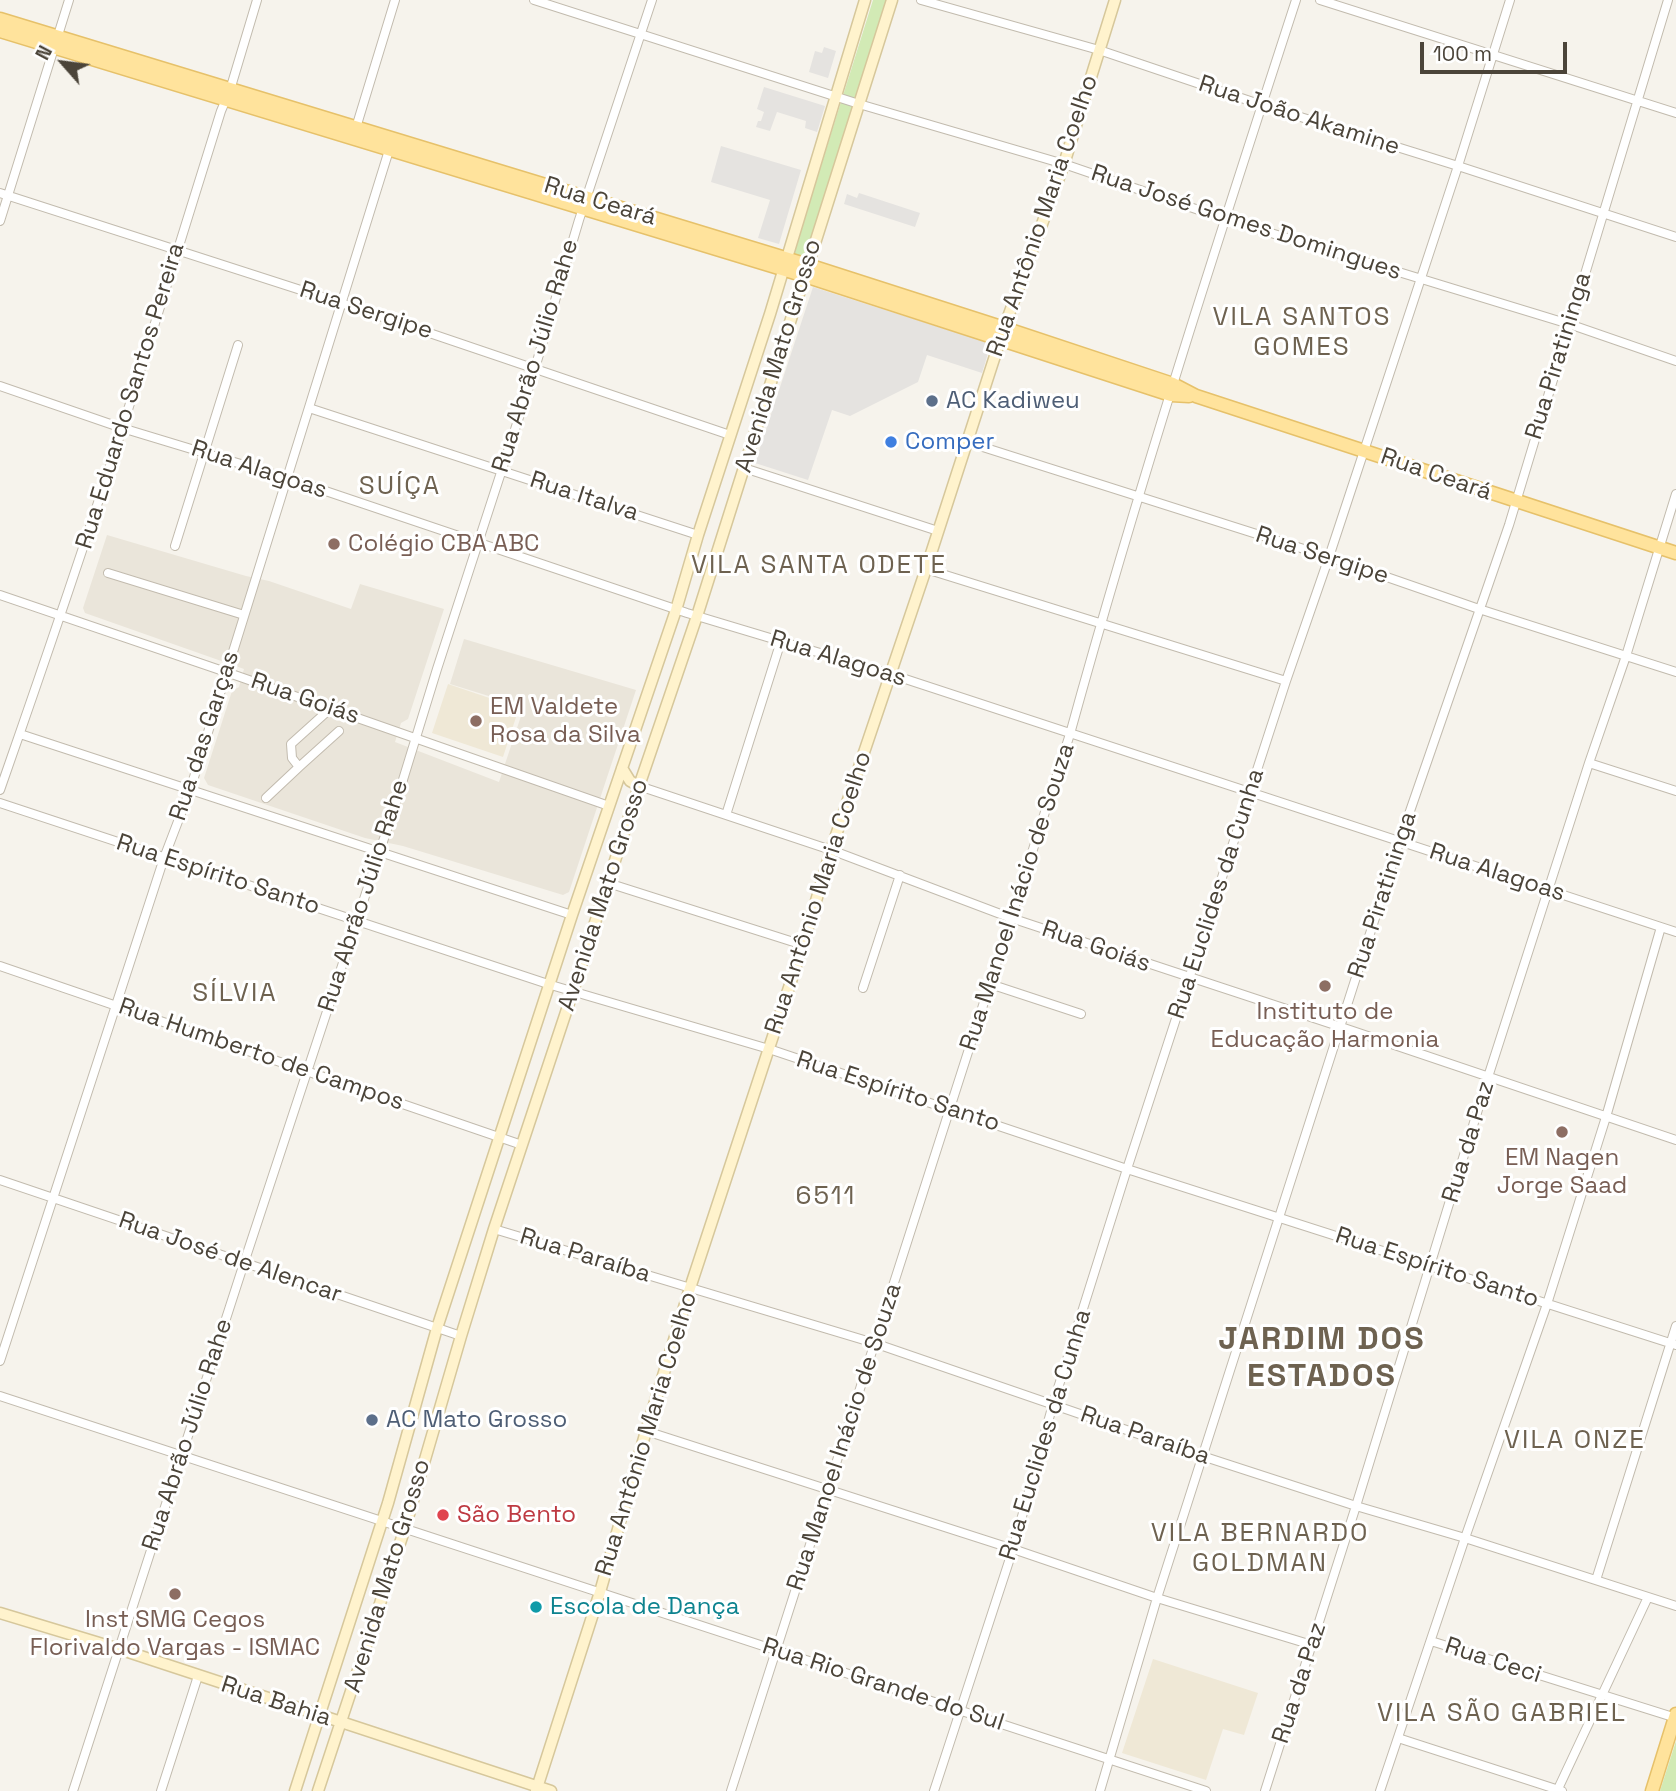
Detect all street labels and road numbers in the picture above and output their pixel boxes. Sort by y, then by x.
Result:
street label: Rua João Akamine [1195,70,1403,162]
street label: Rua Antônio Maria Coelho [981,72,1105,360]
street label: Rua José Gomes Domingues [1087,159,1405,287]
street label: Rua Ceará [540,171,660,233]
street label: Rua Abrão Júlio Rahe [487,236,585,476]
street label: Avenida Mato Grosso [730,236,828,476]
street label: Rua Eduardo Santos Pereira [71,239,191,553]
street label: Rua Piratininga [1520,269,1598,443]
street label: Rua Sergipe [296,276,436,346]
street label: Rua Alagoas [188,435,330,505]
street label: Rua Ceará [1377,443,1495,507]
street label: Rua Italva [526,466,642,528]
street label: Rua Sergipe [1252,521,1392,591]
street label: Rua Alagoas [766,625,910,693]
street label: Rua das Garças [164,648,246,824]
street label: Rua Goiás [247,667,363,731]
street label: Rua Manoel Inácio de Souza [955,740,1081,1054]
street label: Rua Antônio Maria Coelho [760,748,878,1038]
street label: Rua Euclides da Cunha [1163,765,1271,1023]
street label: Avenida Mato Grosso [553,775,655,1015]
street label: Rua Abrão Júlio Rahe [313,776,415,1016]
street label: Rua Piratininga [1343,808,1423,982]
street label: Rua Espírito Santo [113,829,323,921]
street label: Rua Alagoas [1426,838,1568,908]
street label: Rua Goiás [1038,915,1154,979]
street label: Rua Humberto de Campos [115,993,407,1117]
street label: Rua Espírito Santo [793,1046,1003,1138]
street label: Rua da Paz [1437,1078,1501,1206]
street label: Rua José de Alencar [115,1206,345,1310]
street label: Rua Paraíba [516,1222,654,1290]
street label: Rua Espírito Santo [1332,1222,1542,1314]
street label: Rua Manoel Inácio de Souza [782,1280,908,1594]
street label: Rua Antônio Maria Coelho [590,1288,704,1580]
street label: Rua Euclides da Cunha [994,1306,1098,1564]
street label: Rua Abrão Júlio Rahe [137,1315,239,1555]
street label: Rua Paraíba [1076,1400,1214,1472]
street label: Avenida Mato Grosso [339,1456,437,1696]
street label: Rua da Paz [1267,1619,1333,1747]
street label: Rua Rio Grande do Sul [759,1632,1007,1738]
street label: Rua Ceci [1441,1632,1545,1690]
street label: Rua Bahia [217,1671,335,1733]

